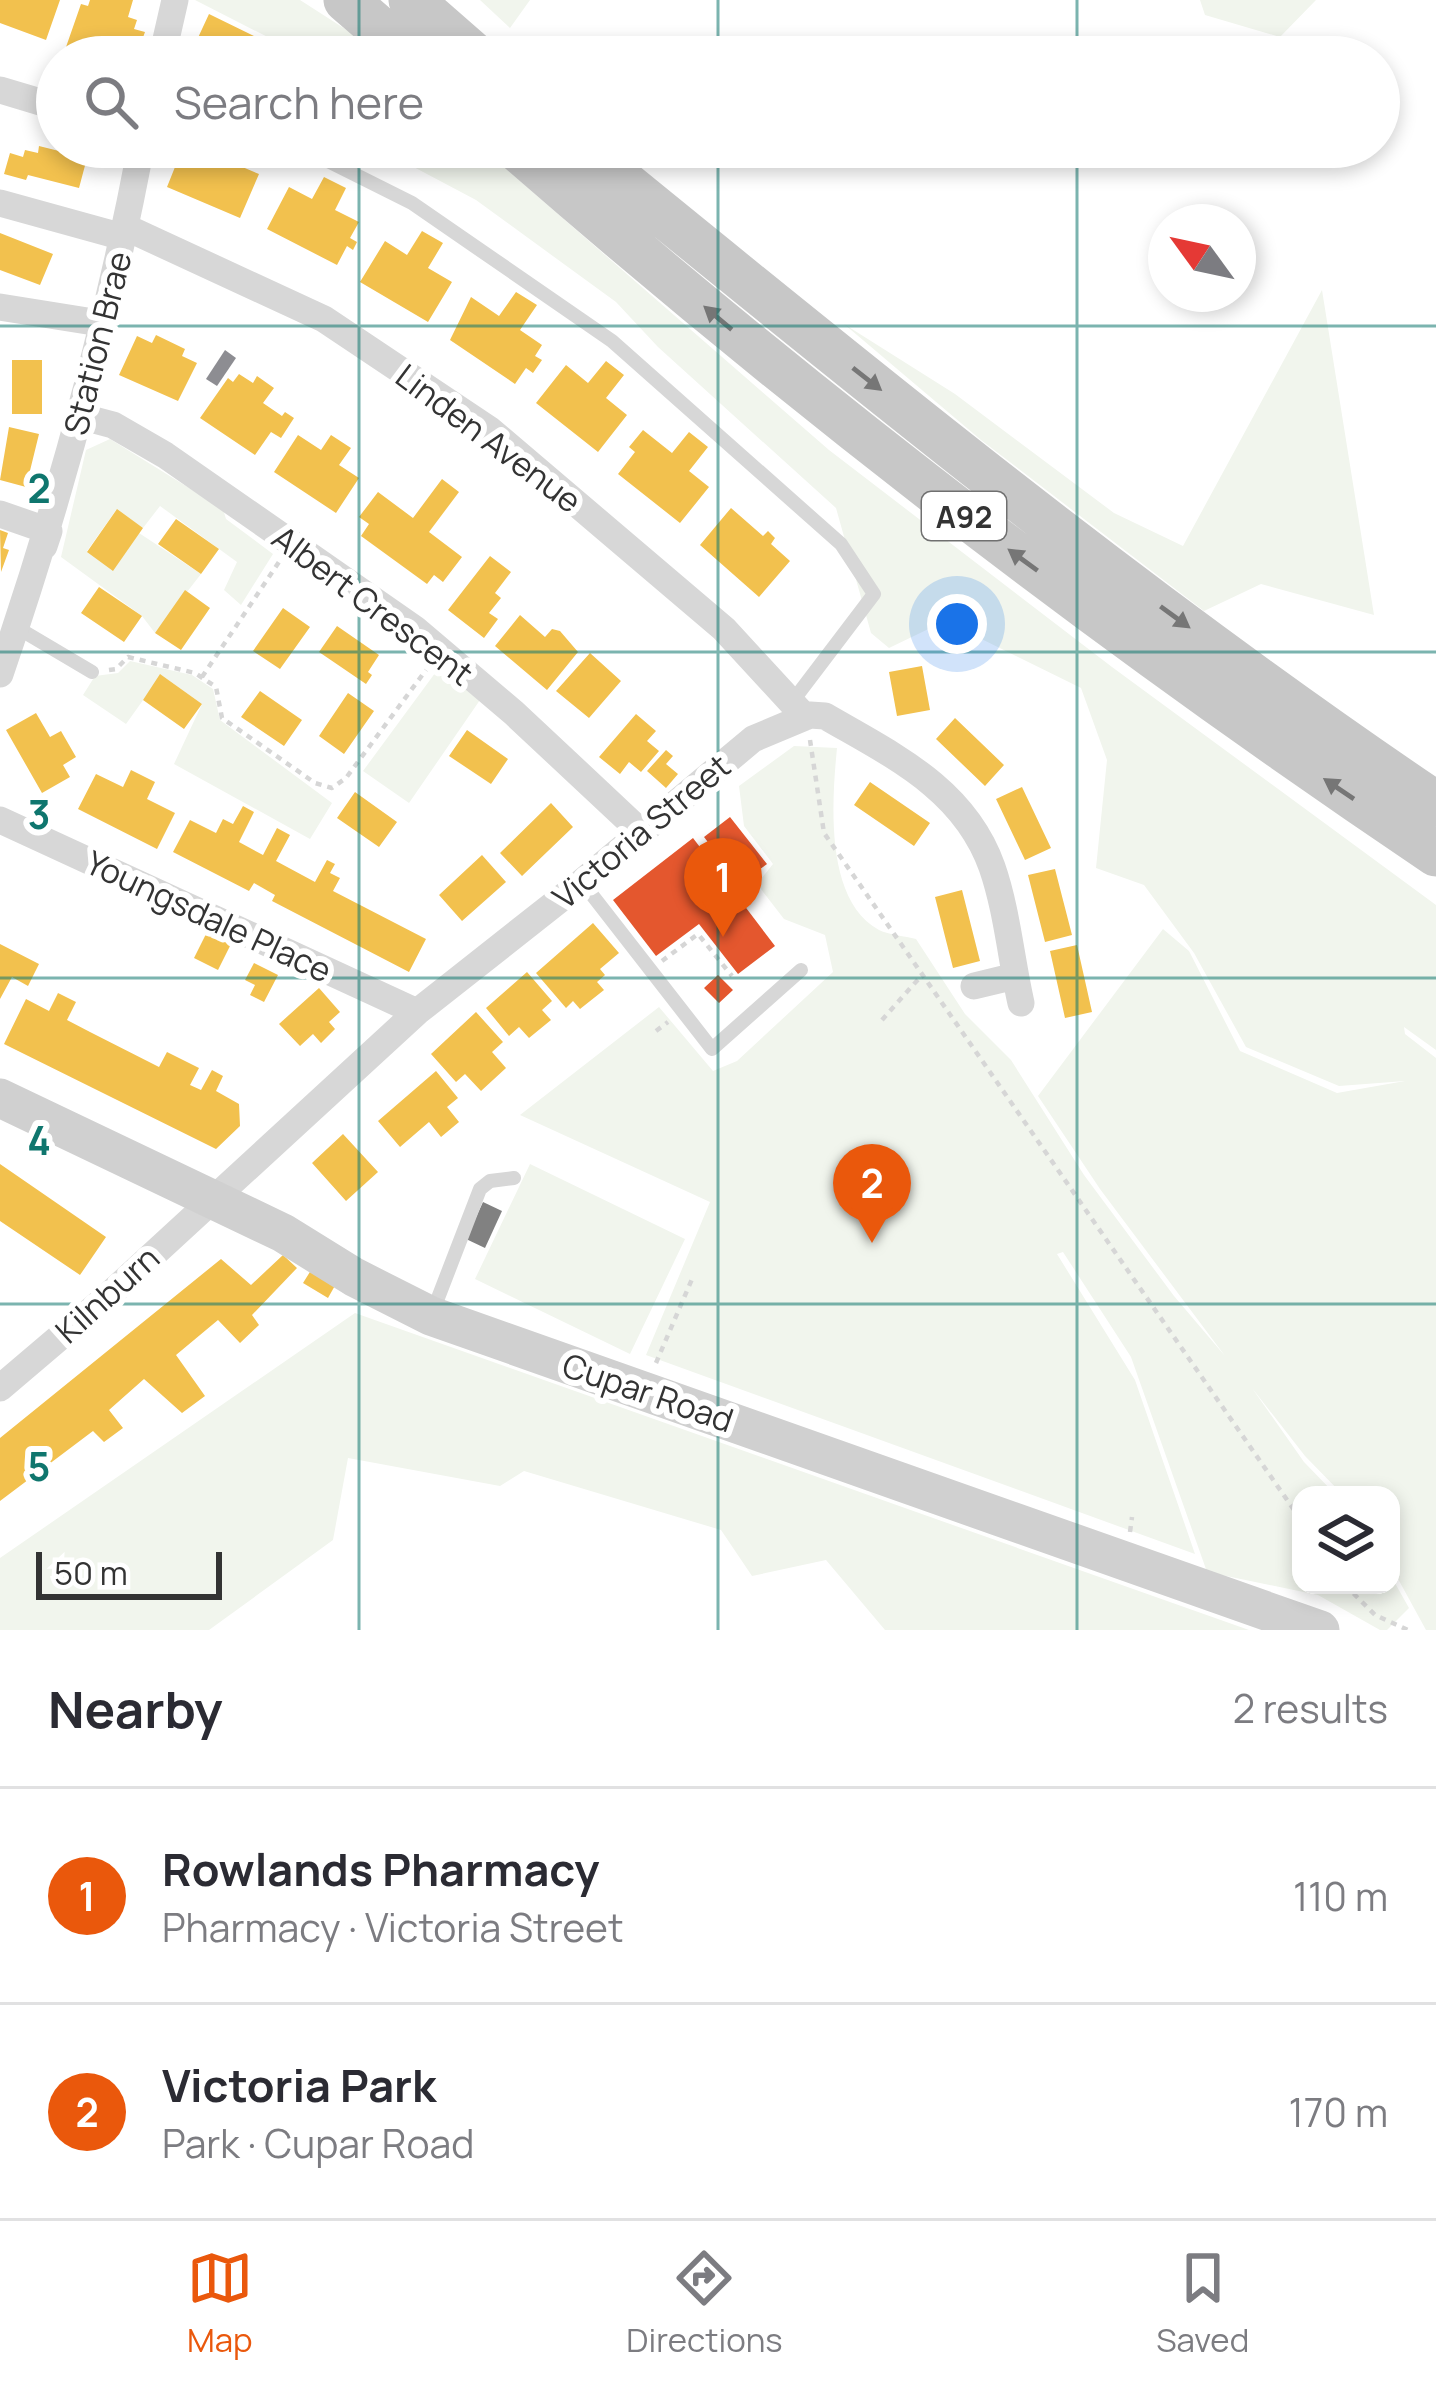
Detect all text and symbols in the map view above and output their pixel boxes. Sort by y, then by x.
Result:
search box [36,36,1400,168]
icon: search [78,69,144,135]
text: Search here [174,71,424,133]
north arrow [1148,204,1256,312]
street label: Station Brae [52,247,142,439]
one-way arrow [702,305,733,331]
street label: Linden Avenue [387,353,591,523]
one-way arrow [851,366,882,391]
text: 2 [27,461,51,515]
road number: A92 [922,492,1006,540]
street label: Albert Crescent [263,515,483,695]
one-way arrow [1007,548,1039,572]
your location [927,594,987,654]
one-way arrow [1160,605,1191,629]
street label: Victoria Street [543,743,739,919]
one-way arrow [1323,778,1355,801]
text: 3 [28,787,50,841]
pin: 1 [684,838,762,937]
street label: Youngsdale Place [79,839,339,993]
text: 4 [27,1113,51,1167]
pin: 2 [833,1144,911,1243]
street label: Kilnburn [45,1235,169,1353]
street label: Cupar Road [557,1342,739,1442]
text: 5 [28,1439,50,1493]
map controls [1292,1486,1400,1594]
button: layers [1292,1486,1400,1594]
scale bar [36,1546,222,1599]
text: 50 m [54,1550,128,1595]
text: Nearby [48,1674,223,1743]
text: 2 results [1233,1681,1388,1735]
text: Rowlands Pharmacy [162,1838,599,1900]
text: 1 [78,1869,96,1923]
text: 110 m [1293,1869,1388,1923]
text: Pharmacy · Victoria Street [162,1900,624,1954]
text: Victoria Park [162,2054,436,2116]
text: 2 [75,2085,99,2139]
text: 170 m [1289,2085,1388,2139]
text: Park · Cupar Road [162,2116,474,2170]
tab: Map [187,2245,253,2362]
tab: Directions [626,2245,783,2362]
tab: Saved [1156,2245,1249,2362]

